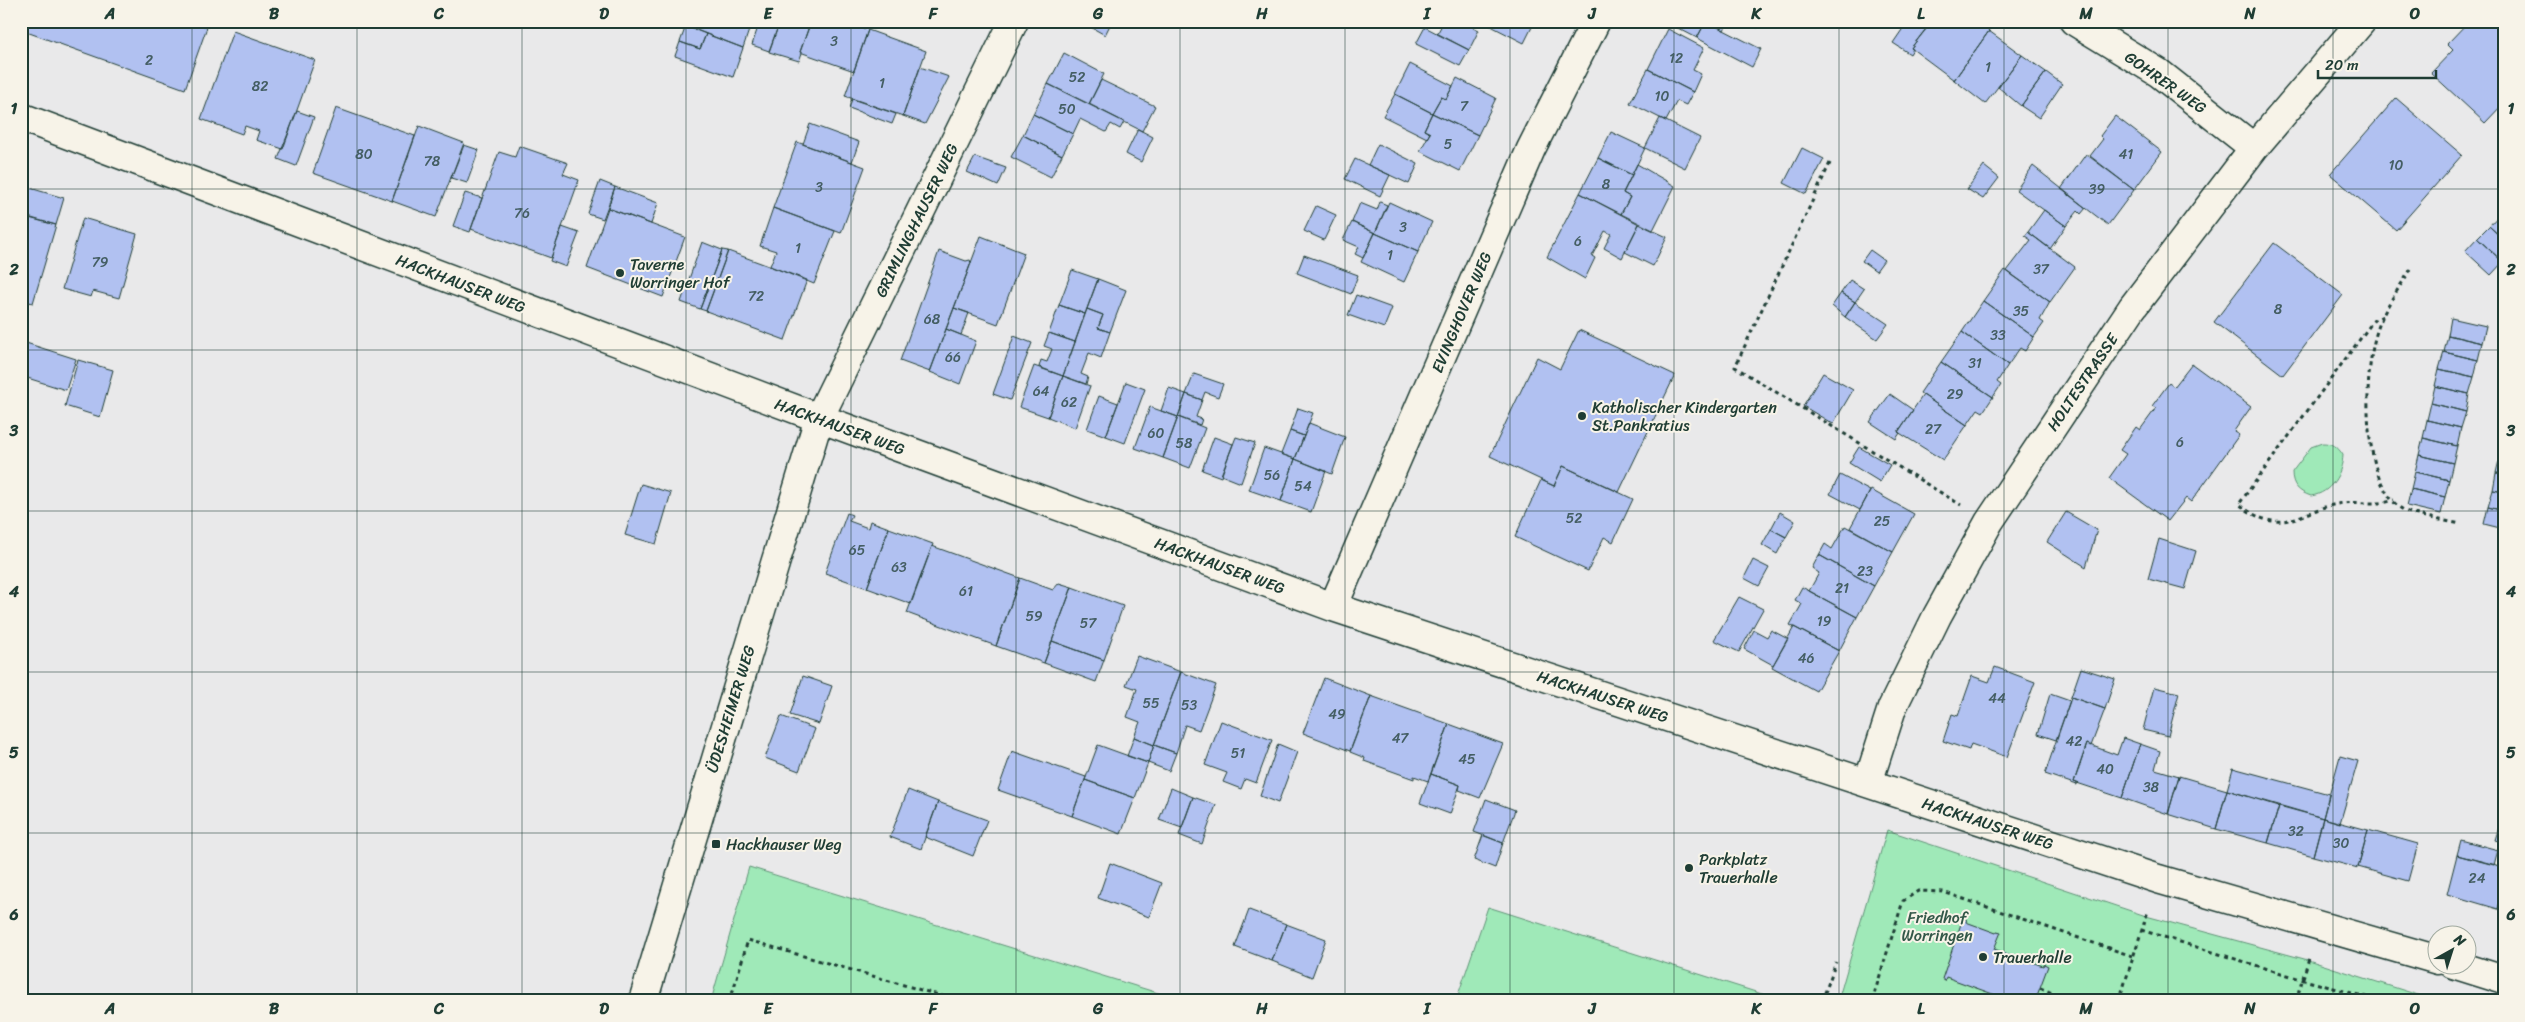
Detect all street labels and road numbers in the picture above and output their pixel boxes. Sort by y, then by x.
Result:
street label: GOHRER WEG [2118,43,2213,122]
street label: GRIMLINGHAUSER WEG [866,138,966,302]
street label: HACKHAUSER WEG [392,245,530,322]
street label: EVINGHOVER WEG [1423,247,1500,377]
street label: HOLTESTRASSE [2039,326,2127,437]
street label: HACKHAUSER WEG [770,389,909,464]
street label: HACKHAUSER WEG [1150,528,1289,603]
street label: ÜDESHEIMER WEG [697,642,764,776]
street label: HACKHAUSER WEG [1533,661,1673,731]
street label: HACKHAUSER WEG [1918,788,2058,858]

